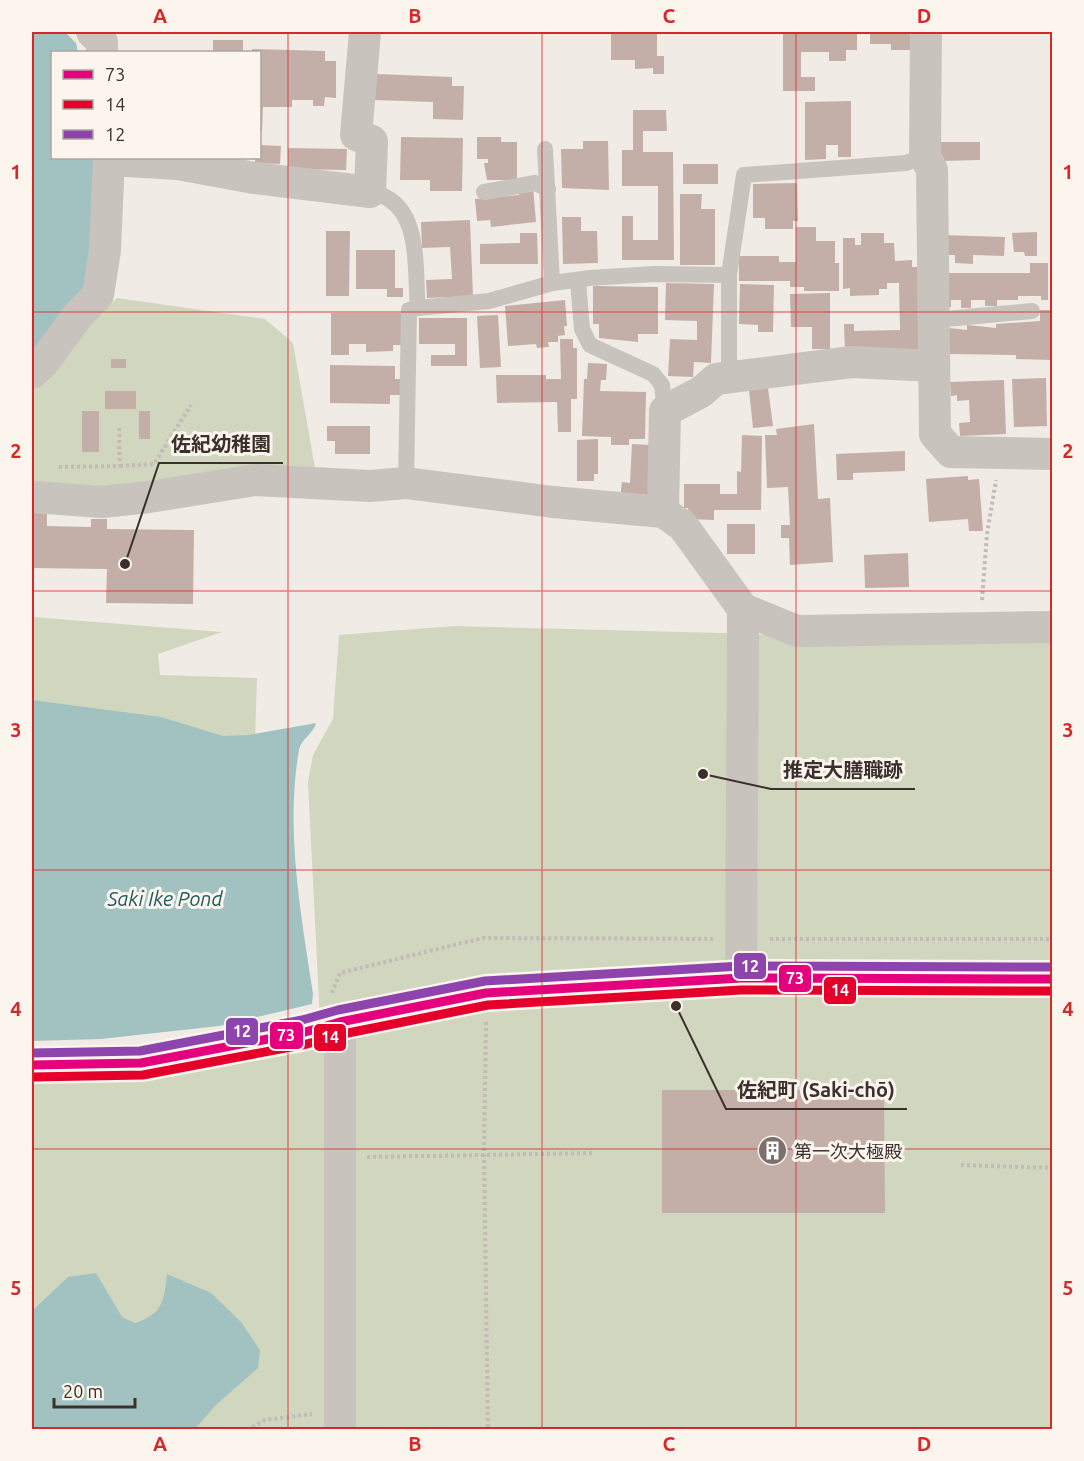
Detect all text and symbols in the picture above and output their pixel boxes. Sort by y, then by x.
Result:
text: A [153,4,167,27]
text: B [408,4,422,27]
text: C [663,4,676,27]
text: D [917,4,931,27]
legend [51,51,261,159]
text: 73 [105,64,125,84]
text: 14 [105,94,125,114]
text: 12 [105,124,125,144]
text: 1 [10,160,22,183]
text: 1 [1062,160,1074,183]
callout: 佐紀幼稚園 [159,425,283,463]
text: 佐紀幼稚園 [171,432,271,455]
text: 2 [10,439,22,462]
text: 2 [1062,439,1074,462]
text: 3 [10,718,22,741]
text: 3 [1062,718,1074,741]
callout: 推定大膳職跡 [771,751,915,789]
text: 推定大膳職跡 [783,758,903,781]
water label: Saki Ike Pond [106,887,223,910]
line badge: 12 [733,952,767,980]
text: 12 [741,957,759,975]
line badge: 73 [778,964,812,993]
text: 73 [786,969,804,987]
line badge: 14 [823,976,857,1005]
text: 14 [831,981,849,999]
text: 4 [10,997,22,1020]
text: 4 [1062,997,1074,1020]
line badge: 12 [225,1017,259,1046]
line badge: 73 [269,1021,304,1050]
text: 12 [233,1022,251,1040]
line badge: 14 [313,1023,347,1052]
text: 73 [277,1026,295,1044]
text: 14 [321,1028,339,1046]
callout: 佐紀町 (Saki-chō) [726,1071,907,1109]
text: 佐紀町 (Saki-chō) [737,1078,895,1101]
building icon: 第一次大極殿 [757,1135,789,1167]
place label: 第一次大極殿 [794,1141,902,1161]
text: 5 [10,1276,22,1299]
text: 5 [1062,1276,1074,1299]
scale bar [54,1371,135,1409]
text: 20 m [63,1381,103,1401]
text: A [153,1432,167,1455]
text: B [408,1432,422,1455]
text: C [663,1432,676,1455]
text: D [917,1432,931,1455]

